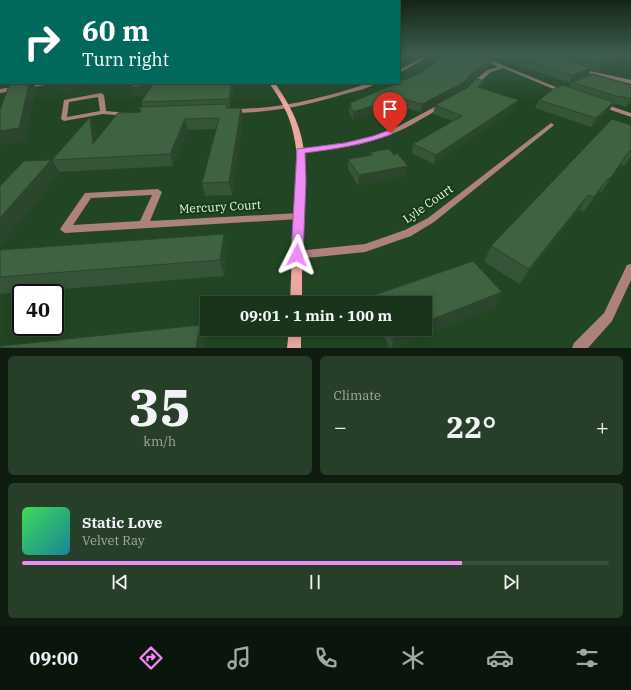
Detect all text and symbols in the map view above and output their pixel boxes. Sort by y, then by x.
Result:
text: 60 m [82,12,149,49]
icon: right [16,16,68,68]
text: Turn right [82,48,169,71]
pin [373,92,407,133]
icon: arrive [379,98,401,120]
street label: Lyle Court [400,181,456,226]
street label: Mercury Court [179,197,261,216]
position arrow [276,234,318,276]
speed limit sign: 40 [12,284,64,336]
text: 09:01 · 1 min · 100 m [240,306,392,325]
text: 35 [129,373,191,440]
text: Climate [334,387,381,404]
text: 22° [446,407,496,446]
text: − [334,412,347,441]
text: + [596,412,609,441]
text: km/h [143,433,176,450]
text: Static Love [82,513,162,532]
text: Velvet Ray [82,532,145,549]
icon: previous [109,571,131,593]
icon: pause [304,571,326,593]
icon: next [500,571,522,593]
icon: directions [137,644,165,672]
icon: music [225,644,253,672]
icon: phone [312,644,340,672]
icon: climate [399,644,427,672]
icon: car [486,644,514,672]
icon: filters [573,644,601,672]
text: 09:00 [30,647,78,670]

